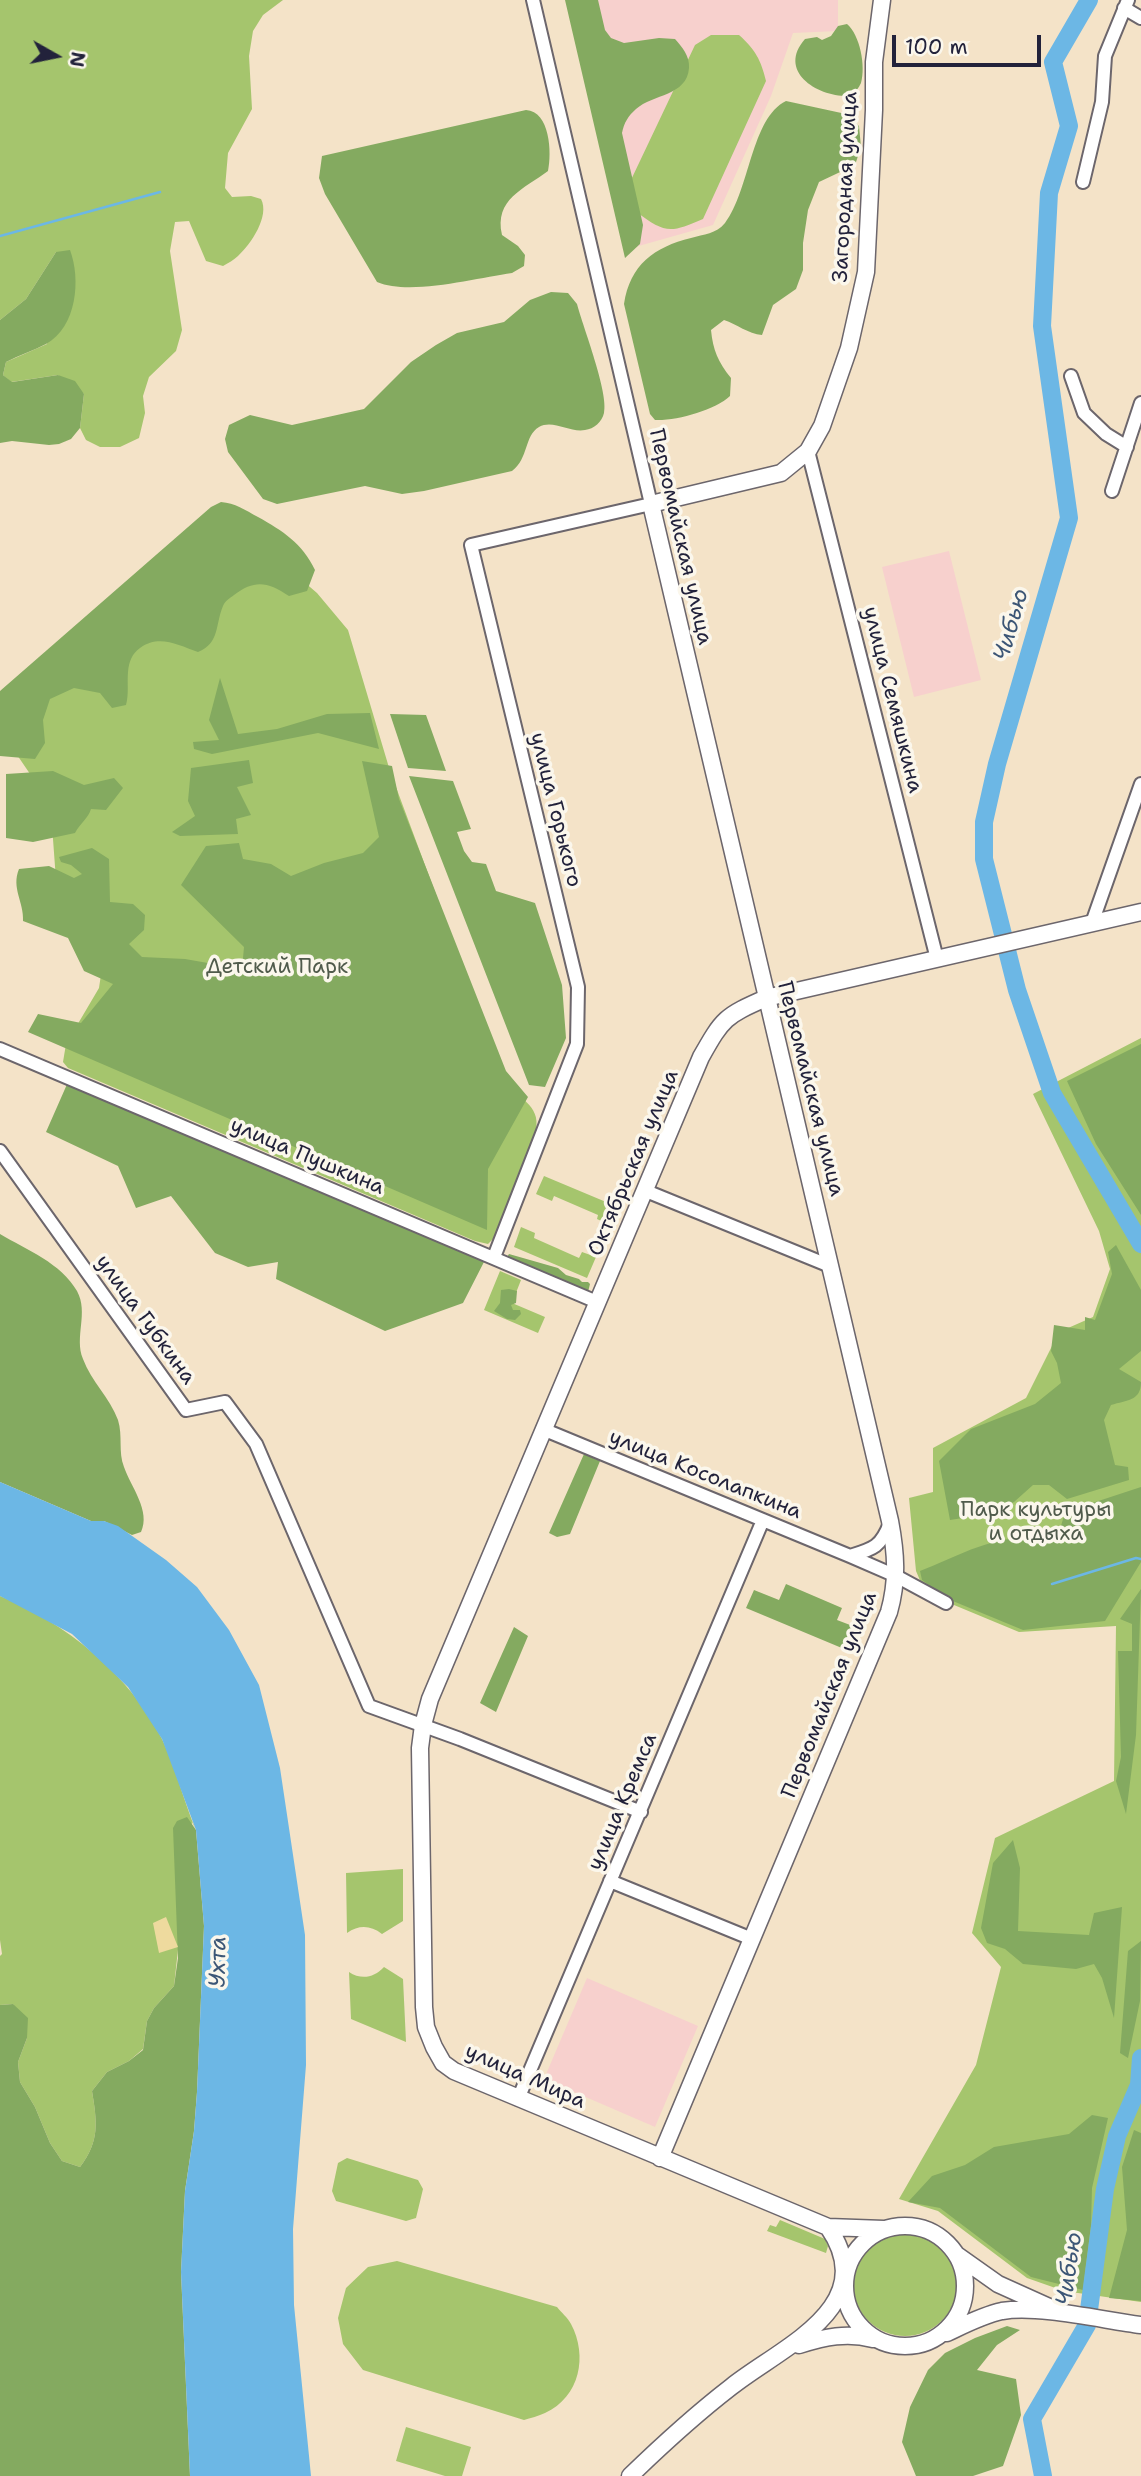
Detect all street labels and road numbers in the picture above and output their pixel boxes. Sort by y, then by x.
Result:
street label: Загородная улица [828,91,864,283]
street label: Первомайская улица [643,427,717,647]
street label: улица Семяшкина [857,604,927,796]
street label: улица Горького [524,730,586,890]
street label: Первомайская улица [771,979,849,1199]
street label: Октябрьская улица [583,1066,685,1260]
street label: улица Пушкина [226,1113,388,1201]
street label: улица Губкина [90,1250,200,1390]
street label: улица Косолапкина [605,1425,805,1525]
street label: Первомайская улица [777,1588,883,1802]
street label: улица Кремса [583,1730,663,1874]
street label: улица Мира [461,2039,589,2115]

